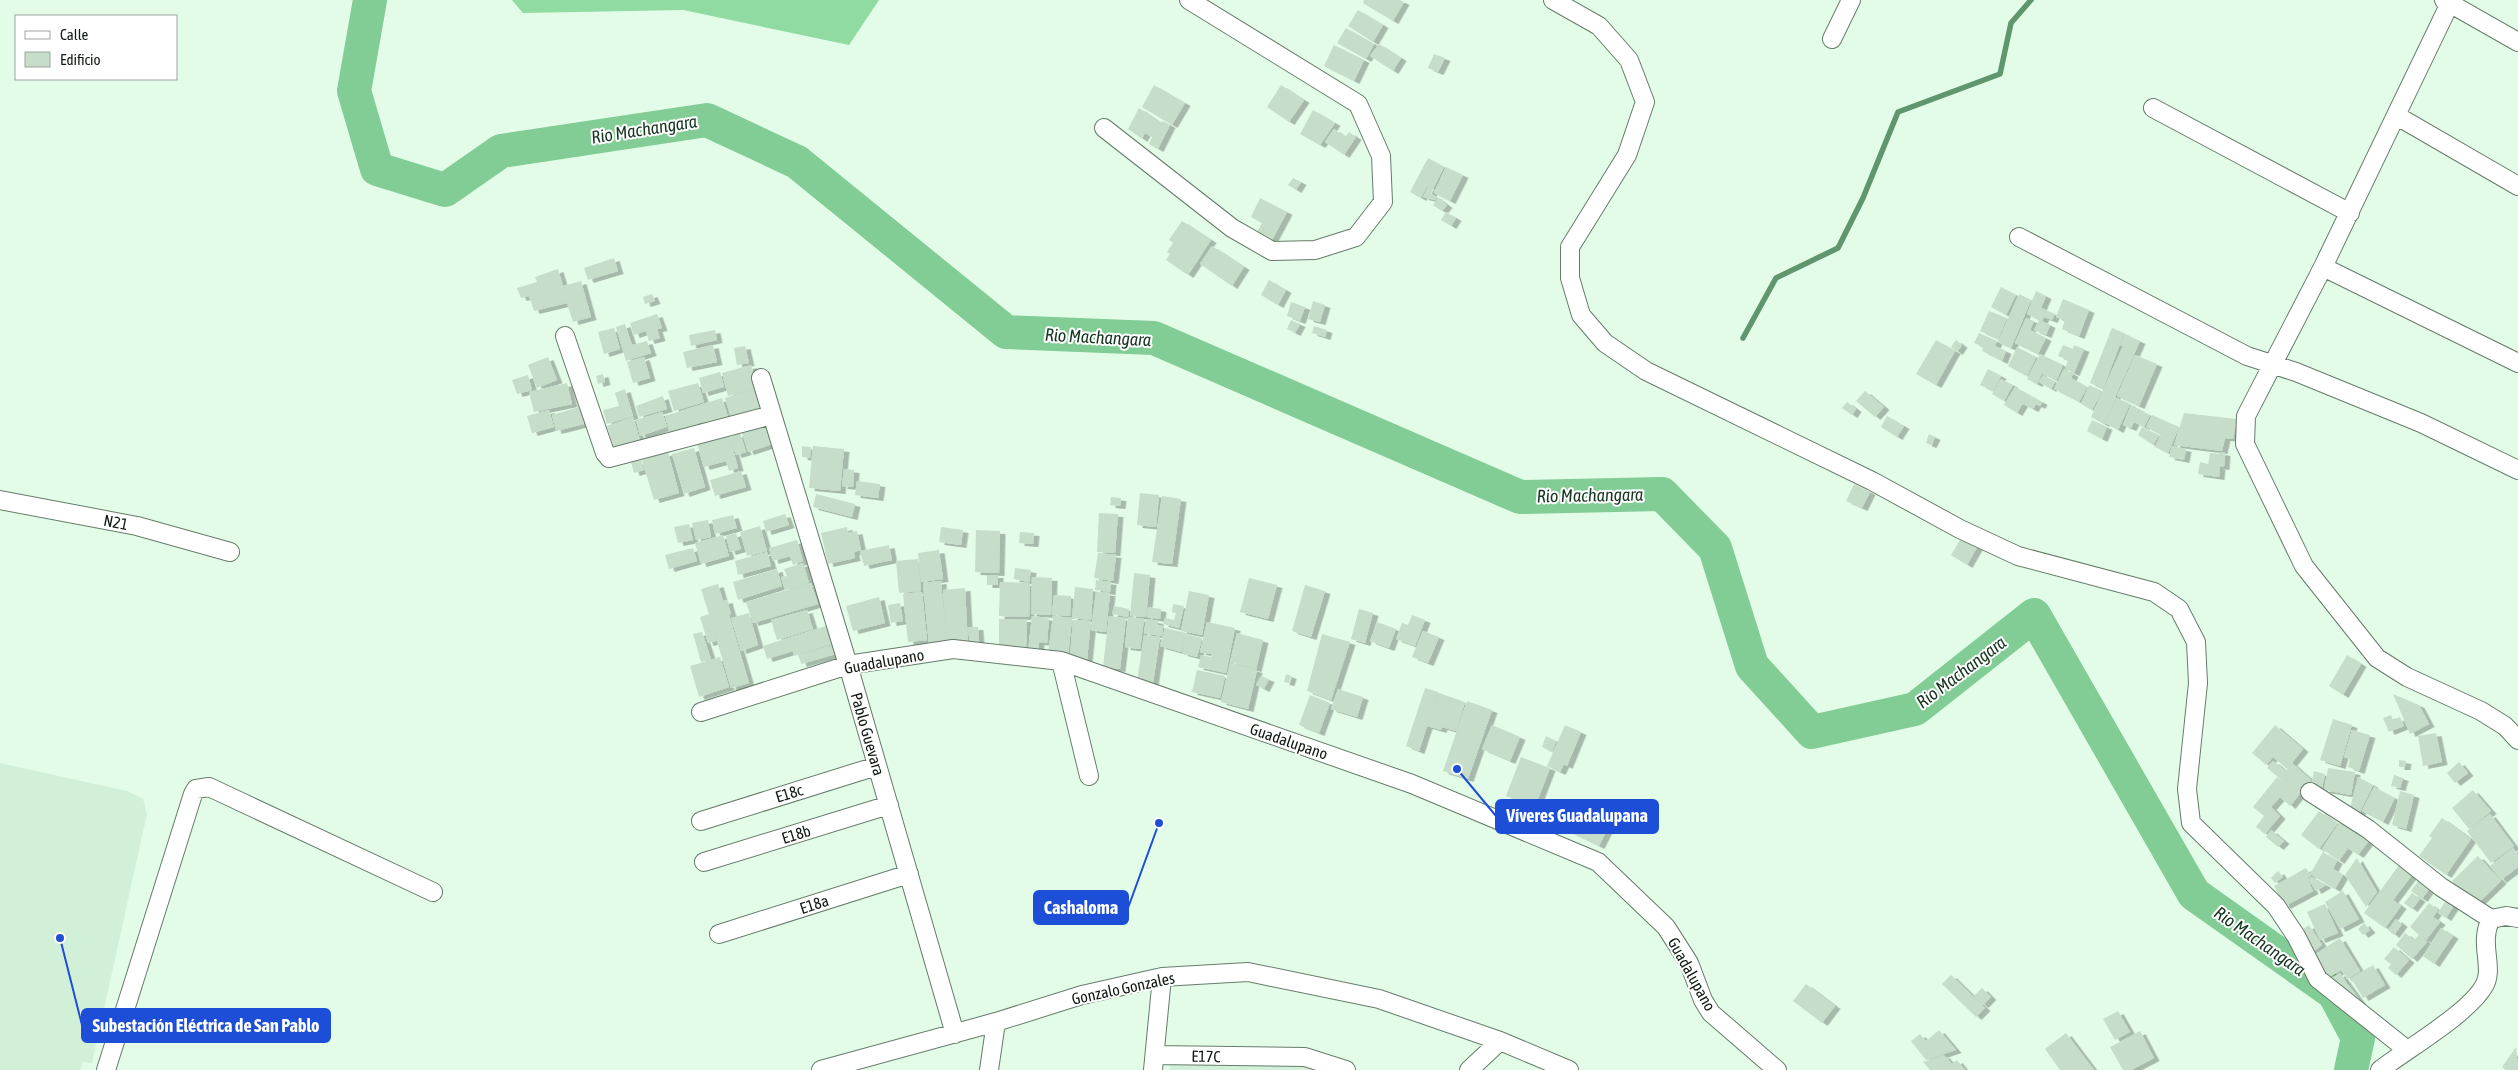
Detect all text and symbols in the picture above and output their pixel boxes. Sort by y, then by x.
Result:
legend [15,15,178,80]
text: Calle [60,26,89,43]
text: Edificio [60,51,101,68]
water label: Rio Machangara [590,110,699,148]
water label: Rio Machangara [1044,324,1152,350]
water label: Rio Machangara [1537,484,1644,506]
street label: N21 [102,511,130,533]
water label: Rio Machangara [1912,631,2010,712]
street label: Guadalupano [843,645,926,678]
street label: Pablo Guevara [848,690,888,778]
street label: Guadalupano [1247,719,1330,764]
street label: E18c [773,780,805,806]
callout: Víveres Guadalupana [1496,800,1658,833]
text: Víveres Guadalupana [1505,805,1648,826]
street label: E18b [779,821,813,847]
street label: E18a [797,891,831,917]
callout: Cashaloma [1034,891,1128,924]
text: Cashaloma [1044,897,1118,918]
water label: Rio Machangara [2210,902,2310,981]
street label: Guadalupano [1664,934,1719,1014]
street label: Gonzalo Gonzales [1070,968,1176,1008]
callout: Subestación Eléctrica de San Pablo [82,1009,330,1042]
text: Subestación Eléctrica de San Pablo [92,1015,320,1036]
street label: E17C [1191,1047,1221,1065]

